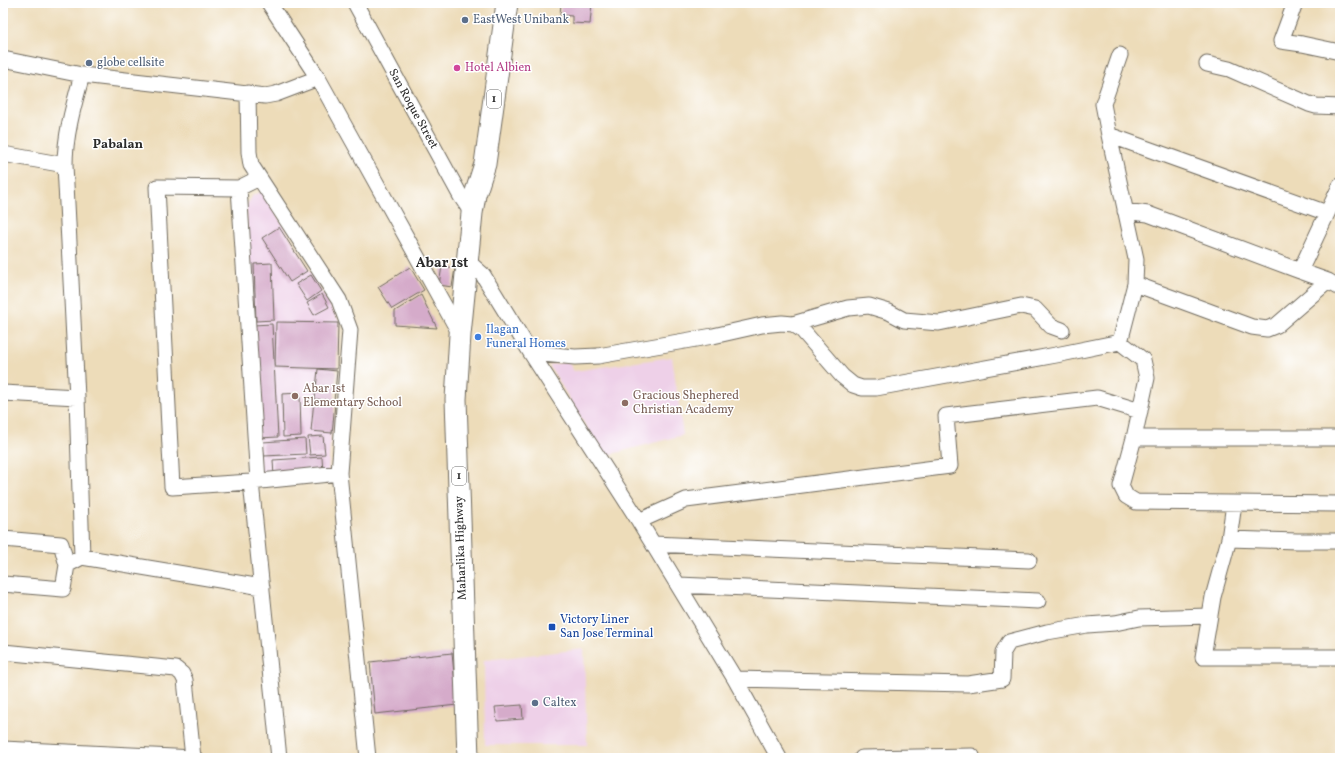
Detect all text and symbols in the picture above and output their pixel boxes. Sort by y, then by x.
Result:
place label: EastWest Unibank [473,12,569,28]
marker: EastWest Unibank [460,15,470,25]
place label: globe cellsite [97,55,165,71]
marker: globe cellsite [84,58,94,68]
place label: Hotel Albien [465,60,531,76]
marker: Hotel Albien [452,63,462,73]
street label: San Roque Street [384,66,442,152]
road number: 1 [487,90,501,108]
district label: Pabalan [93,136,144,154]
district label: Abar 1st [416,254,468,273]
place label: Ilagan Funeral Homes [486,322,566,352]
marker: Ilagan Funeral Homes [473,332,483,342]
place label: Abar 1st Elementary School [303,381,402,411]
place label: Gracious Shephered Christian Academy [633,388,739,418]
marker: Abar 1st Elementary School [290,391,300,401]
marker: Gracious Shephered Christian Academy [620,398,630,408]
road number: 1 [452,467,466,485]
street label: Maharlika Highway [451,495,471,600]
place label: Victory Liner San Jose Terminal [560,612,654,642]
marker: Victory Liner San Jose Terminal [547,622,557,632]
place label: Caltex [543,695,576,711]
marker: Caltex [530,698,540,708]

